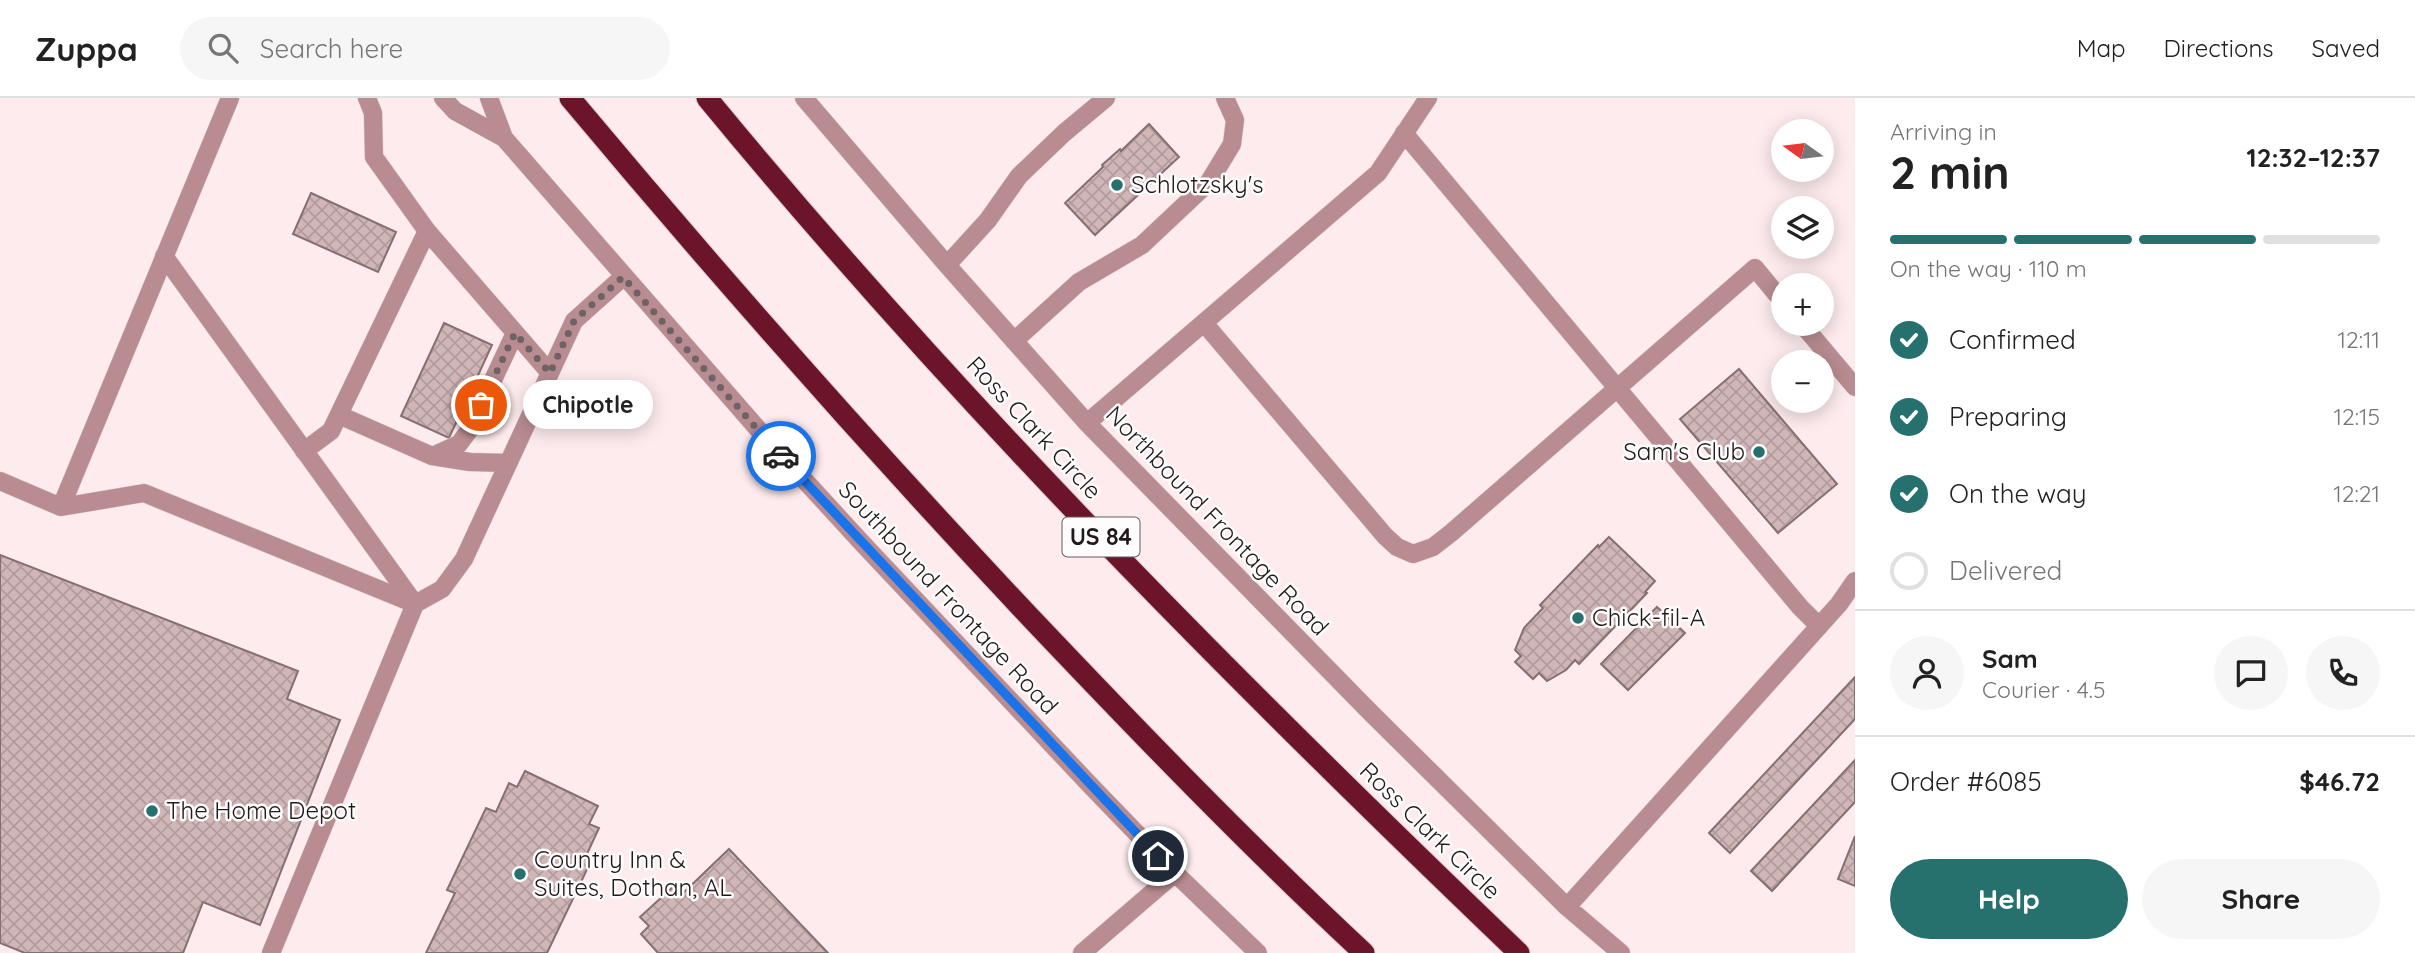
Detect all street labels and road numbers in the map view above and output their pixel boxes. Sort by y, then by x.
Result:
street label: Ross Clark Circle [961,350,1109,505]
street label: Northbound Frontage Road [1100,399,1335,641]
street label: Southbound Frontage Road [833,474,1065,720]
road number: US 84 [1062,518,1140,556]
street label: Ross Clark Circle [1354,755,1508,905]

